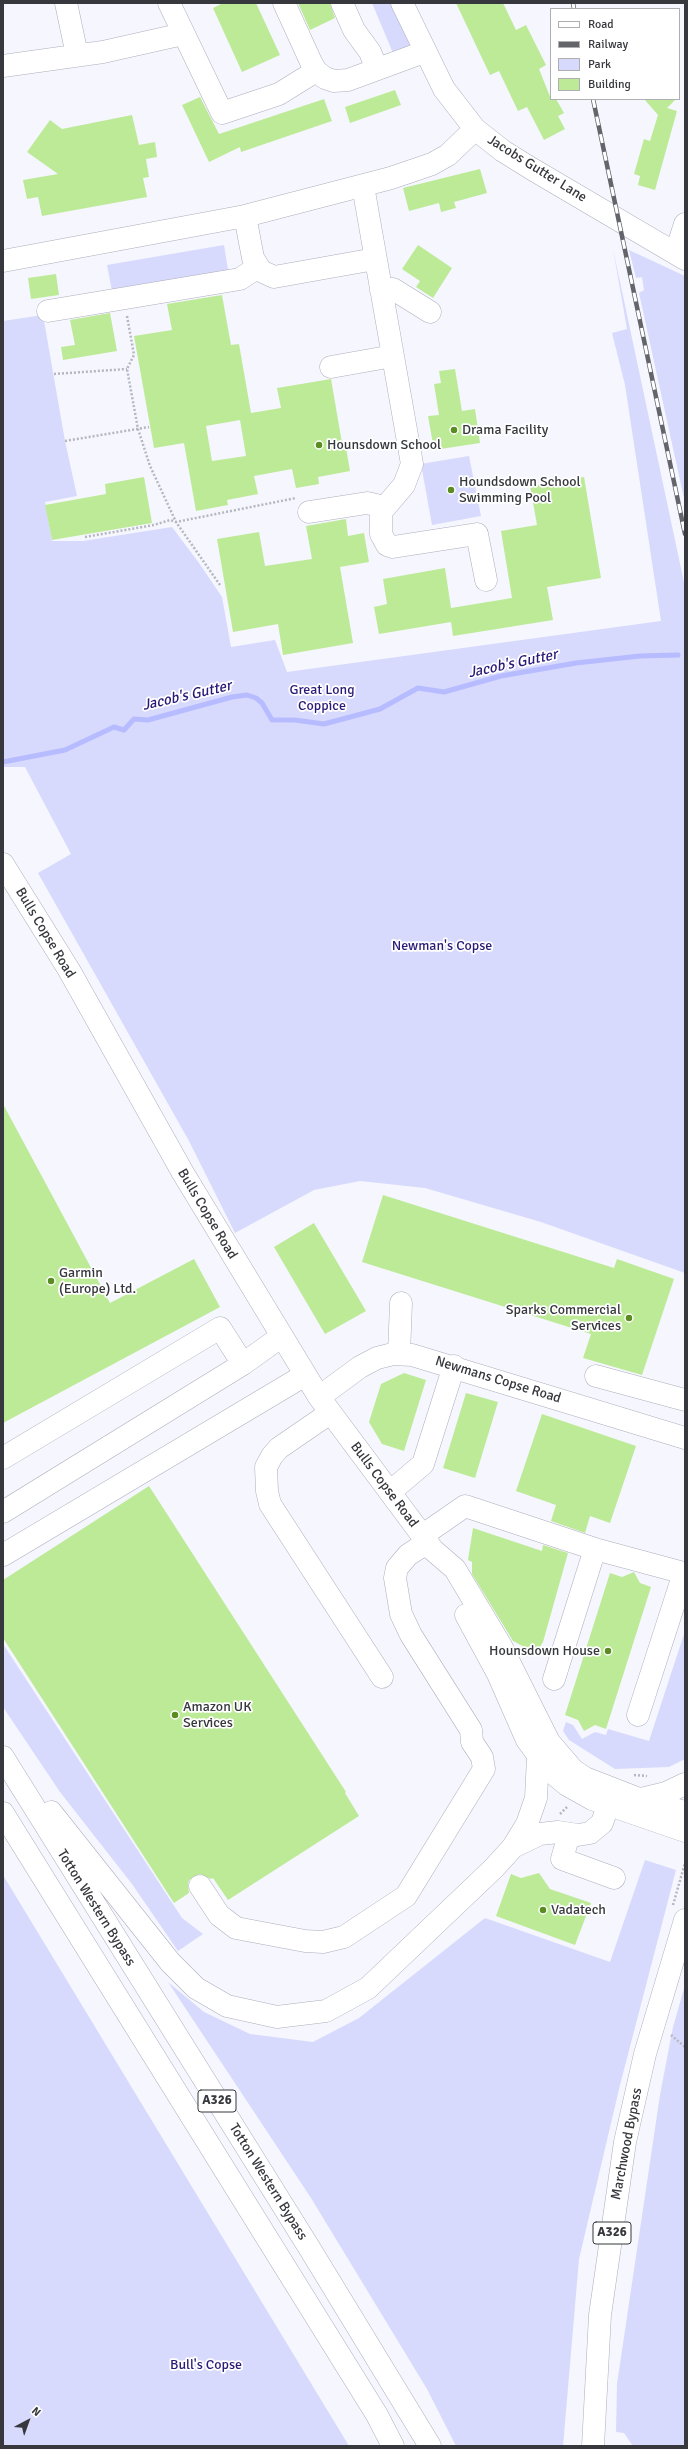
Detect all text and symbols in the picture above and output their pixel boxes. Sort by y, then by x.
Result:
legend [550,8,680,100]
text: Road [588,17,614,32]
text: Railway [588,37,628,52]
text: Park [588,57,611,72]
text: Building [588,77,631,92]
street label: Jacobs Gutter Lane [484,132,590,206]
place label: Drama Facility [462,422,548,438]
marker: Drama Facility [449,425,459,435]
place label: Hounsdown School [327,437,441,453]
marker: Hounsdown School [314,440,324,450]
place label: Houndsdown School Swimming Pool [459,474,581,506]
marker: Houndsdown School Swimming Pool [446,485,456,495]
water label: Jacob's Gutter [467,646,559,682]
water label: Jacob's Gutter [141,677,233,715]
park label: Great Long Coppice [289,682,355,714]
street label: Bulls Copse Road [11,885,79,981]
park label: Newman's Copse [392,938,492,954]
street label: Bulls Copse Road [173,1166,241,1262]
place label: Garmin (Europe) Ltd. [59,1265,136,1298]
marker: Garmin (Europe) Ltd. [46,1276,56,1286]
place label: Sparks Commercial Services [506,1302,621,1334]
marker: Sparks Commercial Services [624,1313,634,1323]
street label: Newmans Copse Road [433,1353,563,1407]
street label: Bulls Copse Road [346,1439,422,1531]
place label: Hounsdown House [489,1643,600,1659]
marker: Hounsdown House [603,1646,613,1656]
place label: Amazon UK Services [183,1699,252,1732]
marker: Amazon UK Services [170,1710,180,1720]
street label: Totton Western Bypass [53,1847,139,1969]
place label: Vadatech [551,1902,606,1918]
marker: Vadatech [538,1905,548,1915]
street label: Marchwood Bypass [608,2087,646,2201]
road number: A326 [198,2090,236,2112]
street label: Totton Western Bypass [225,2121,311,2243]
road number: A326 [593,2222,631,2244]
park label: Bull's Copse [170,2357,242,2373]
north arrow [8,2401,48,2441]
text: N [29,2404,43,2419]

